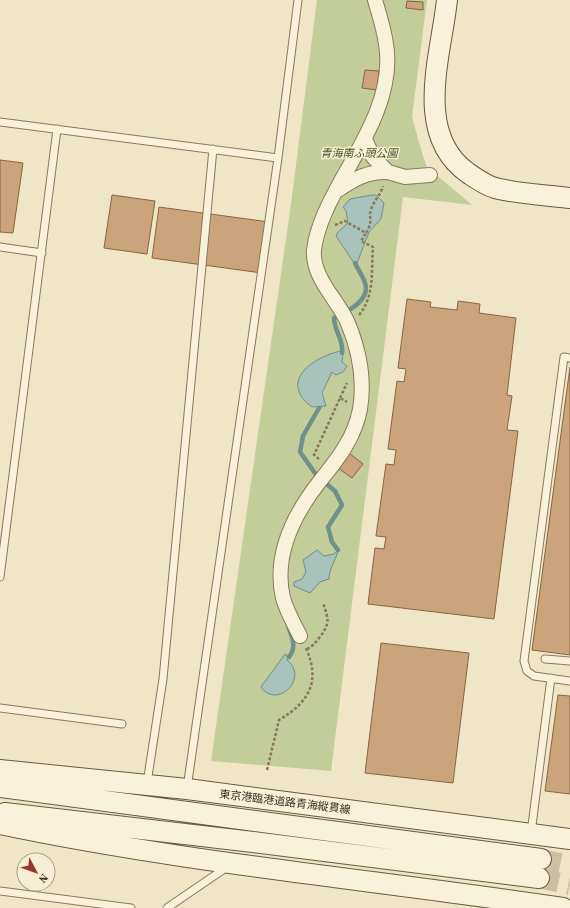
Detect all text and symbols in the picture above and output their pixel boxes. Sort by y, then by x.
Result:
park label: 青海南ふ頭公園 [321,146,399,161]
street label: 東京港臨港道路青海縦貫線 [219,787,351,817]
north arrow [16,852,56,892]
text: N [35,870,51,886]

